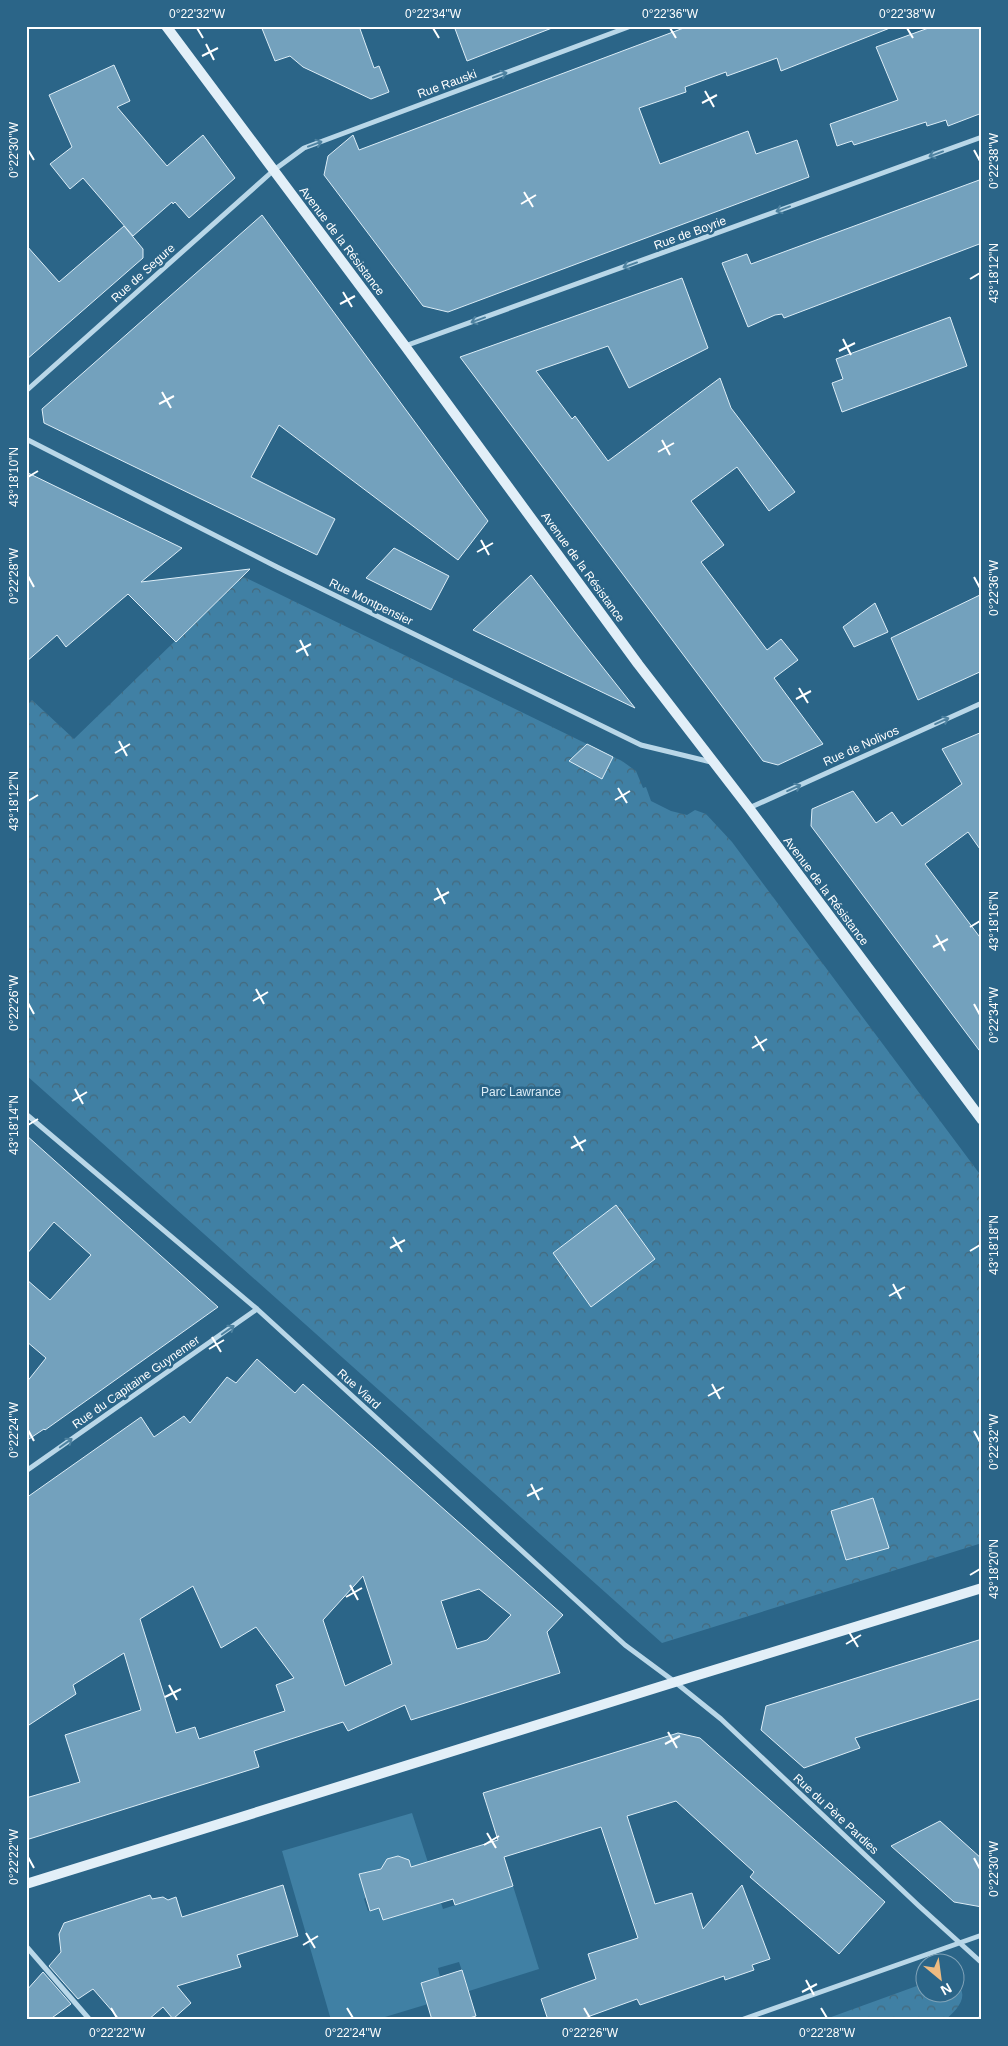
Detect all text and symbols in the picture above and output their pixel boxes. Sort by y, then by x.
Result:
text: 0°22'32"W [169,7,226,21]
text: 0°22'34"W [405,7,462,21]
text: 0°22'36"W [642,7,699,21]
text: 0°22'38"W [879,7,936,21]
street label: Rue Rauski [415,67,479,101]
one-way arrow [492,70,507,79]
text: 0°22'30"W [7,121,21,178]
text: 0°22'38"W [987,132,1001,189]
one-way arrow [306,139,322,148]
one-way arrow [929,150,944,159]
street label: Avenue de la Résistance [297,184,388,298]
one-way arrow [776,205,791,214]
street label: Rue de Boyrie [652,213,728,253]
street label: Rue de Segure [108,241,178,305]
text: 43°18'12"N [987,243,1001,303]
one-way arrow [623,261,639,270]
one-way arrow [470,316,486,325]
text: 43°18'10"N [7,447,21,507]
street label: Avenue de la Résistance [538,509,628,625]
text: 0°22'28"W [7,547,21,604]
text: 0°22'36"W [987,559,1001,616]
street label: Rue Montpensier [327,576,415,628]
one-way arrow [934,715,949,725]
street label: Rue de Nolivos [821,723,901,769]
text: 43°18'12"N [7,771,21,831]
one-way arrow [786,782,801,792]
street label: Avenue de la Résistance [781,834,872,948]
text: 43°18'16"N [987,891,1001,951]
text: 0°22'26"W [7,974,21,1031]
text: 0°22'34"W [987,986,1001,1043]
park label: Parc Lawrance [481,1085,561,1099]
text: 43°18'14"N [7,1095,21,1155]
text: 43°18'18"N [987,1215,1001,1275]
one-way arrow [221,1325,235,1335]
street label: Rue du Capitaine Guynemer [70,1333,202,1431]
street label: Rue Viard [335,1366,383,1412]
text: 0°22'24"W [7,1401,21,1458]
text: 0°22'32"W [987,1413,1001,1470]
one-way arrow [59,1438,73,1448]
text: 43°18'20"N [987,1539,1001,1599]
street label: Rue du Père Pardies [790,1771,882,1857]
text: 0°22'22"W [7,1828,21,1885]
text: 0°22'30"W [987,1840,1001,1897]
north arrow [916,1954,966,2004]
text: N [938,1980,955,1999]
text: 0°22'22"W [89,2026,146,2040]
text: 0°22'24"W [325,2026,382,2040]
text: 0°22'26"W [562,2026,619,2040]
text: 0°22'28"W [799,2026,856,2040]

